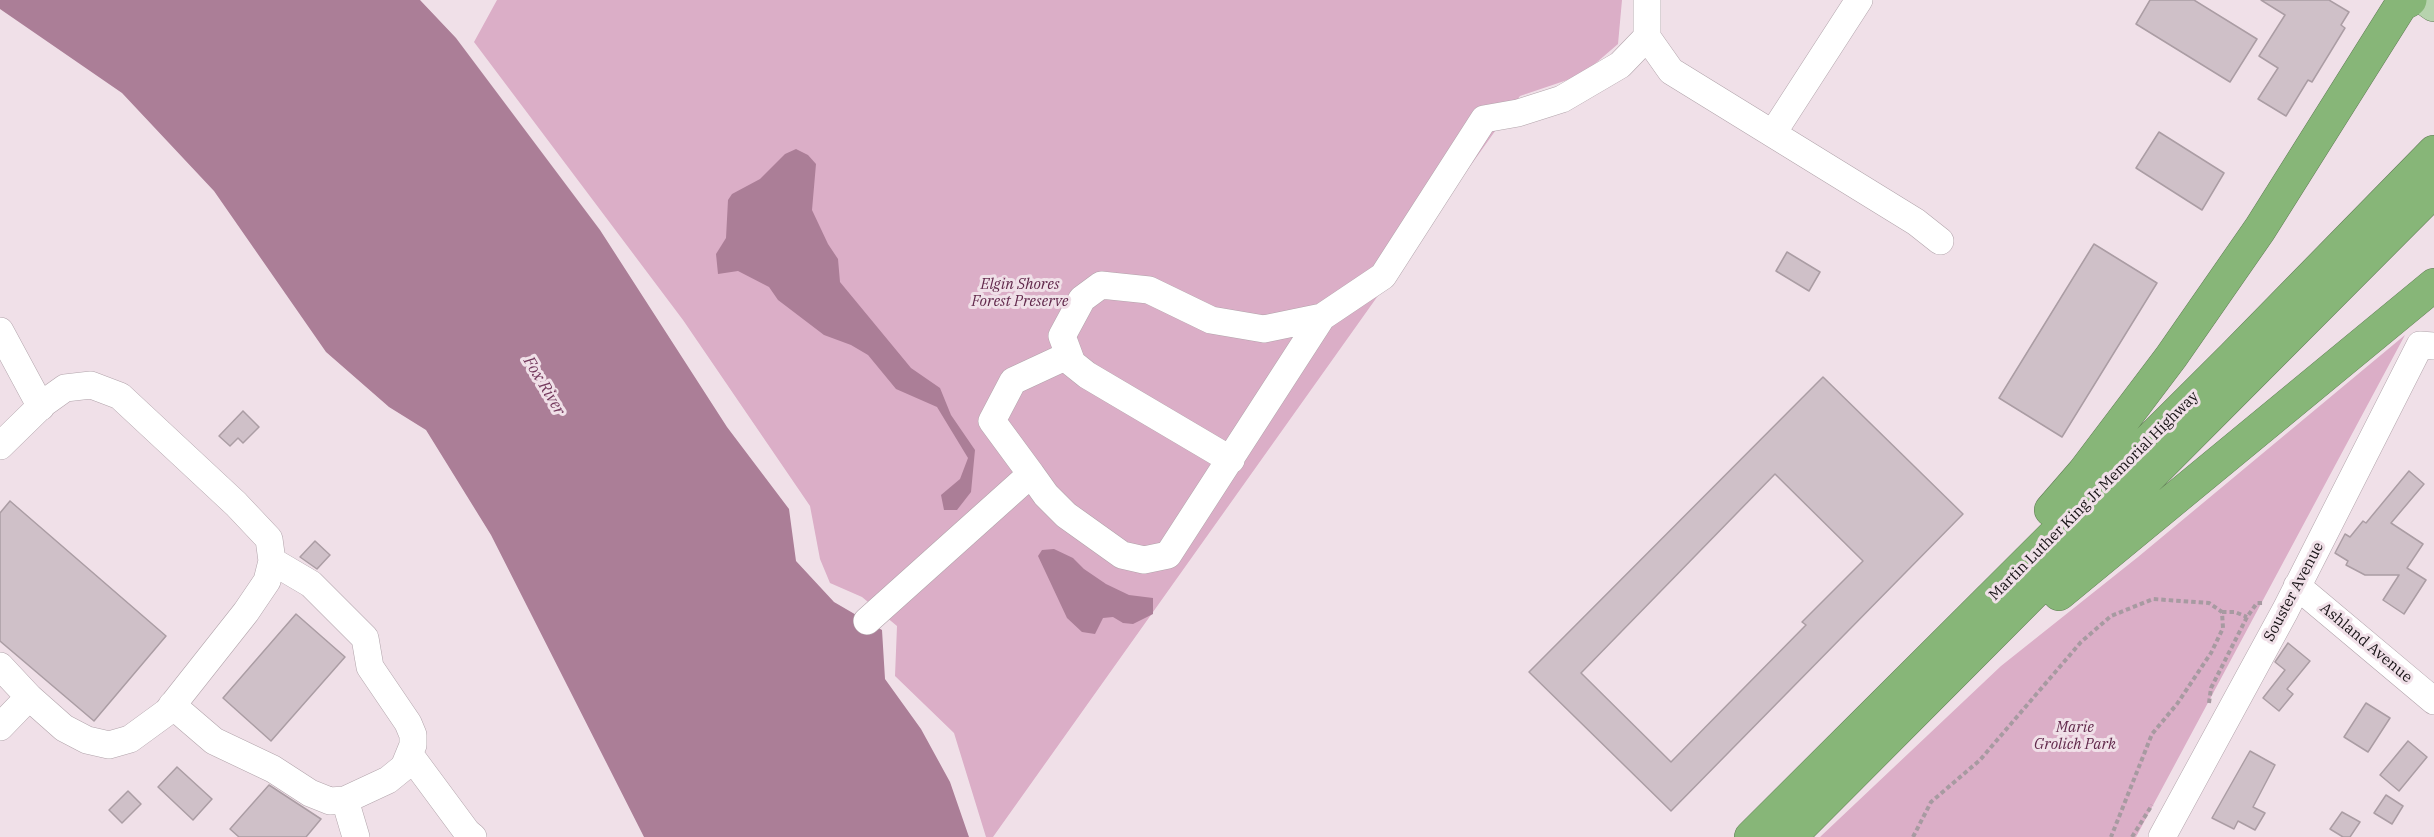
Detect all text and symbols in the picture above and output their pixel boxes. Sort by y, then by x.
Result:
park label: Elgin Shores Forest Preserve [971,276,1069,311]
water label: Fox River [519,353,569,419]
street label: Martin Luther King Jr Memorial Highway [1986,388,2202,604]
street label: Souster Avenue [2260,539,2328,645]
street label: Ashland Avenue [2316,599,2416,687]
park label: Marie Grolich Park [2034,719,2116,754]

